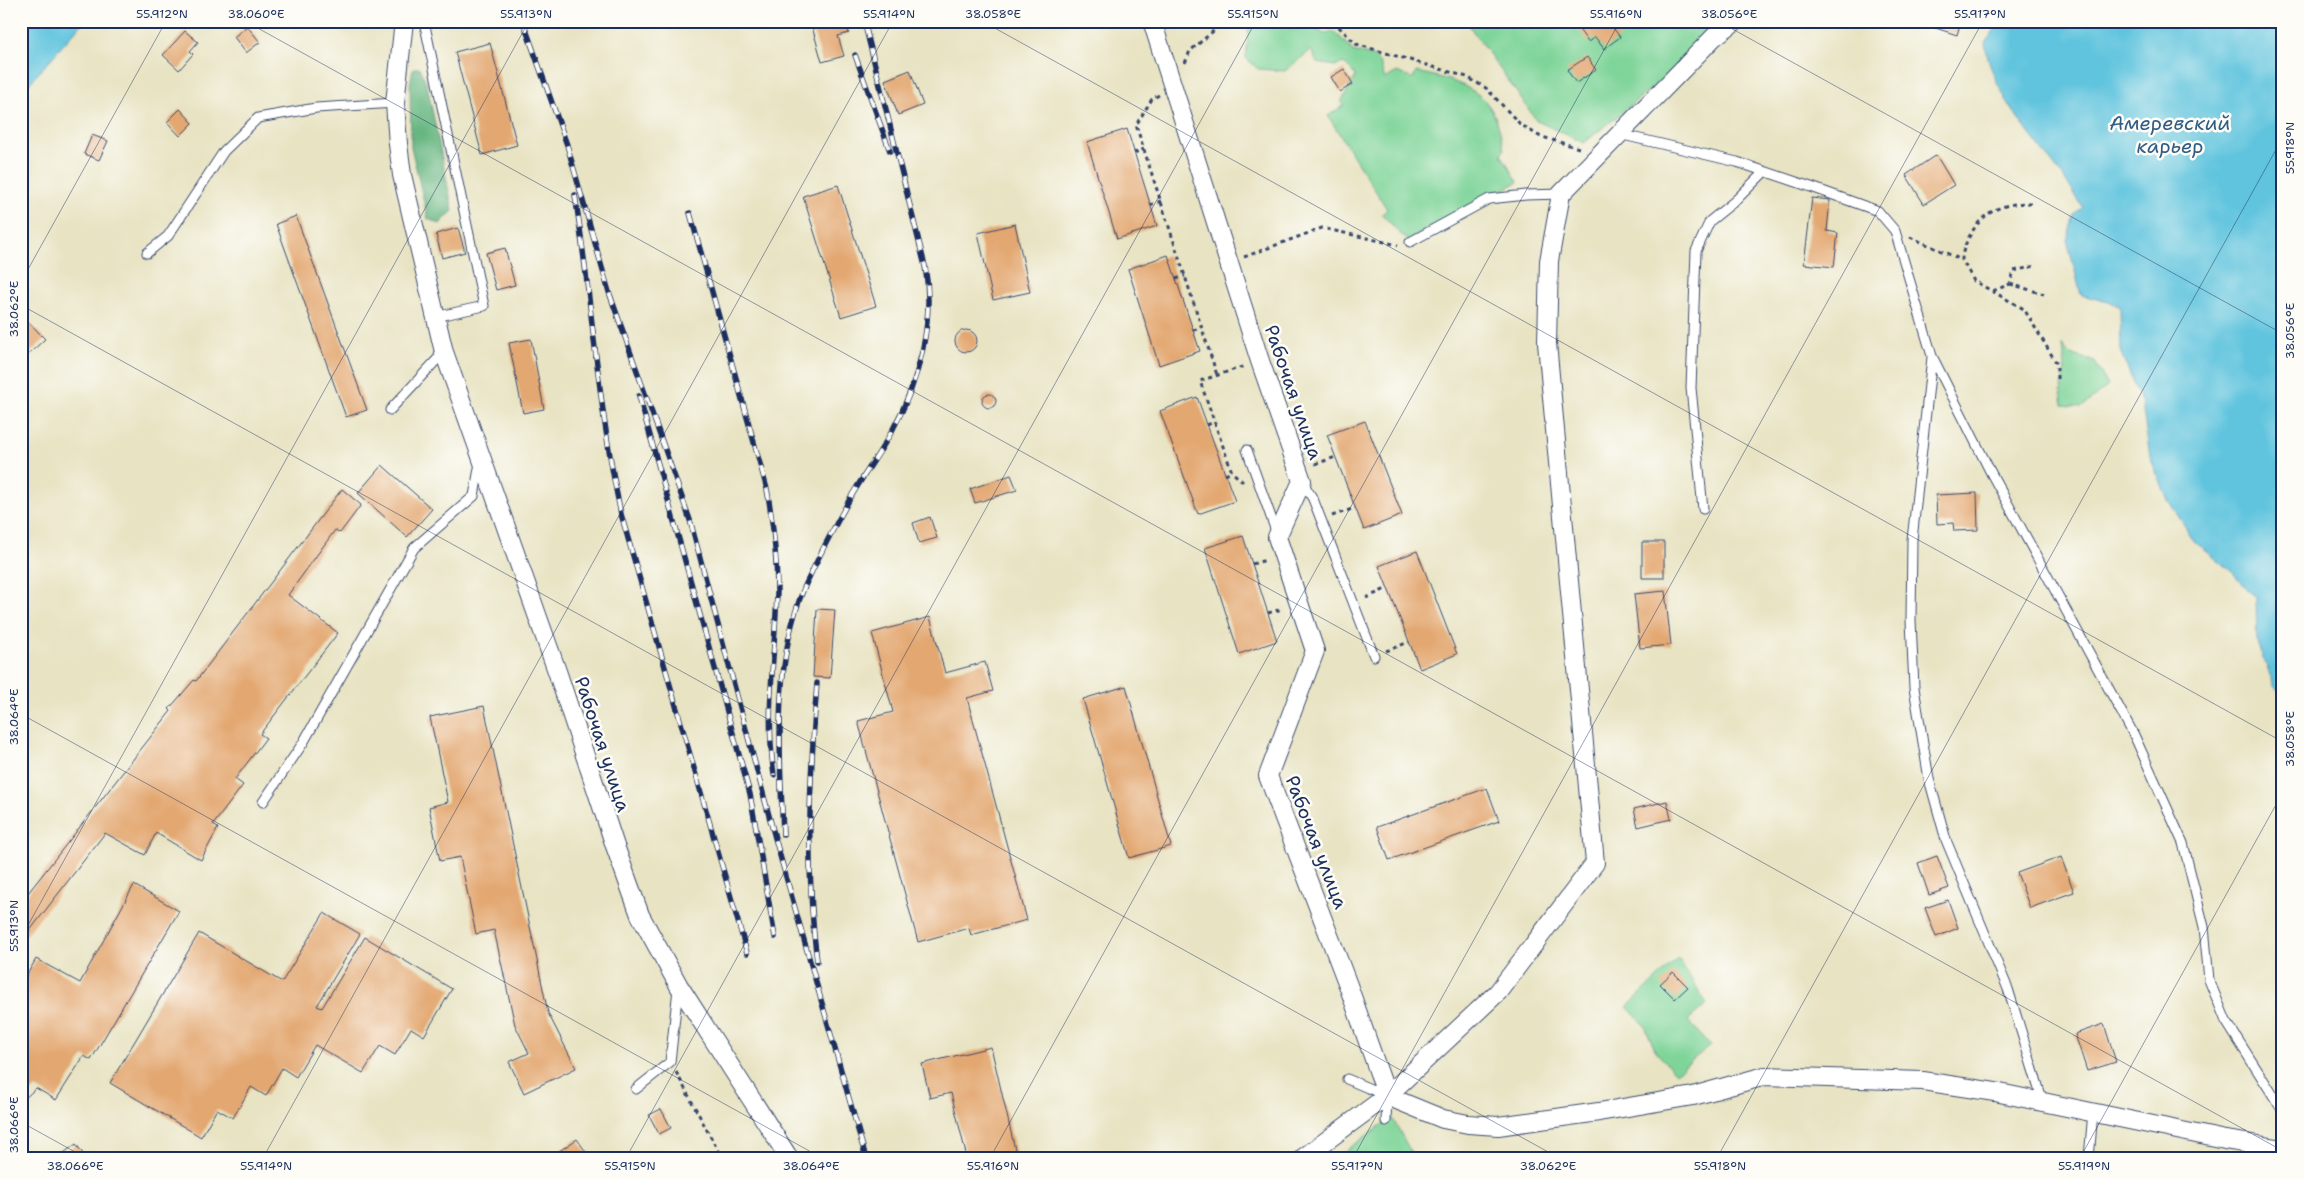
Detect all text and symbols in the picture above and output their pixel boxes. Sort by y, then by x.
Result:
text: 55.912°N [136,6,188,22]
text: 38.060°E [227,6,285,22]
text: 55.913°N [500,6,552,22]
text: 55.914°N [863,6,915,22]
text: 38.058°E [965,6,1021,22]
text: 55.915°N [1227,6,1279,22]
text: 55.916°N [1590,6,1642,22]
text: 38.056°E [1701,6,1757,22]
text: 55.917°N [1954,6,2006,22]
water label: Амеревский карьер [2109,110,2231,159]
text: 55.918°N [2282,122,2298,174]
text: 38.062°E [6,281,22,337]
text: 38.056°E [2282,303,2298,359]
street label: Рабочая улица [1259,322,1328,463]
street label: Рабочая улица [569,673,636,815]
text: 38.064°E [6,688,22,746]
text: 38.058°E [2282,711,2298,767]
street label: Рабочая улица [1280,772,1354,913]
text: 55.913°N [6,900,22,952]
text: 38.066°E [6,1096,22,1154]
text: 38.066°E [46,1158,104,1174]
text: 55.914°N [240,1158,292,1174]
text: 55.915°N [604,1158,656,1174]
text: 38.064°E [782,1158,840,1174]
text: 55.916°N [967,1158,1019,1174]
text: 55.917°N [1331,1158,1383,1174]
text: 38.062°E [1520,1158,1576,1174]
text: 55.918°N [1694,1158,1746,1174]
text: 55.919°N [2058,1158,2110,1174]

